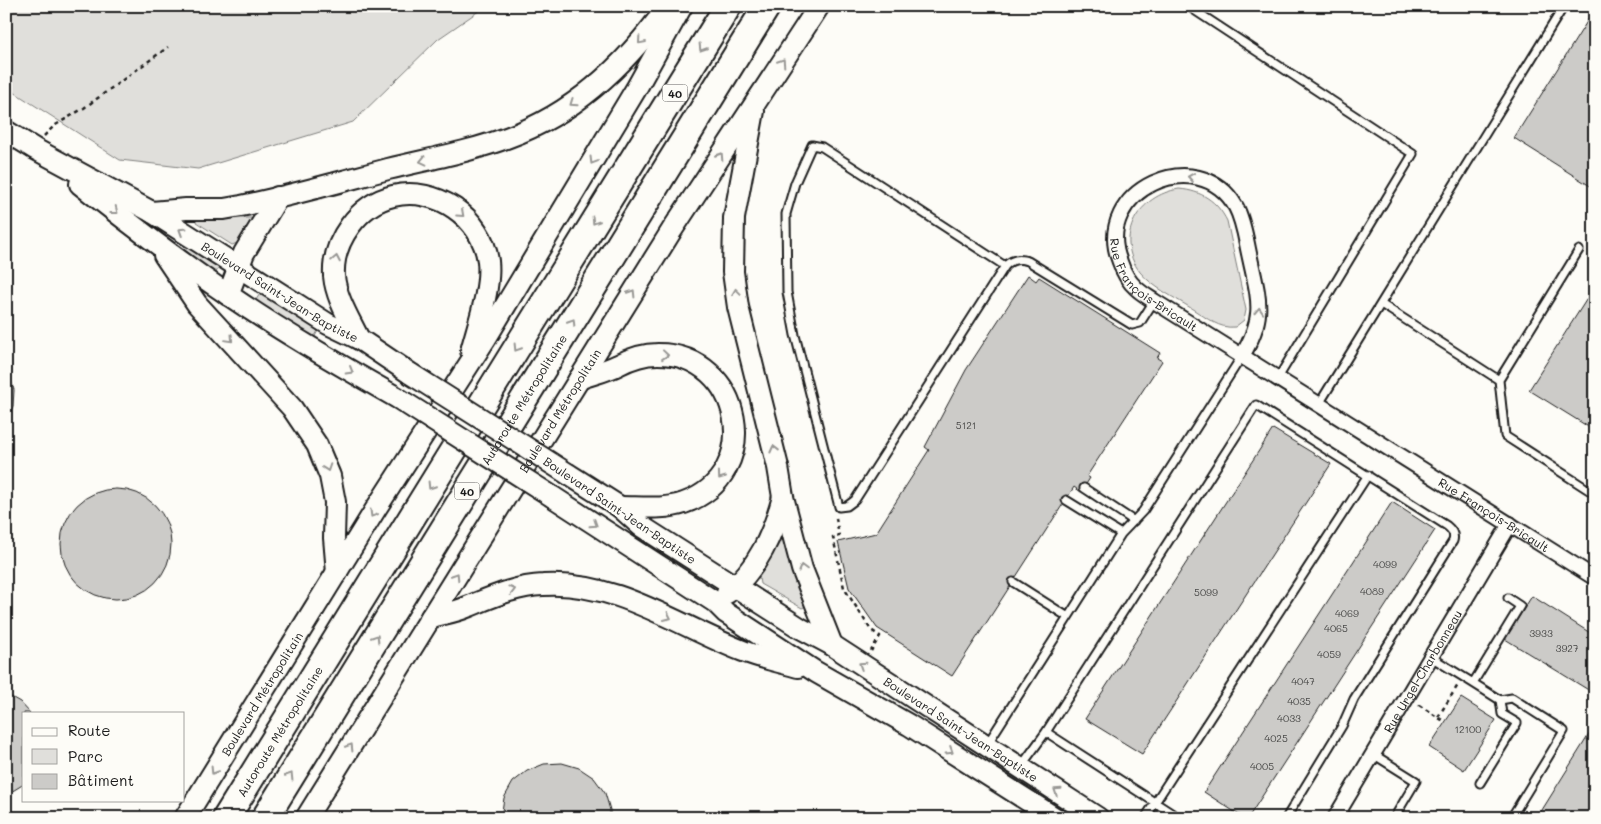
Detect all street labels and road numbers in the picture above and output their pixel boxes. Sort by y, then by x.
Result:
road number: 40 [662,85,688,102]
street label: Boulevard Saint-Jean-Baptiste [199,238,361,346]
street label: Rue François-Bricault [1107,238,1201,335]
street label: Autoroute Métropolitaine [477,331,570,468]
street label: Boulevard Métropolitain [515,346,604,475]
street label: Boulevard Saint-Jean-Baptiste [541,453,699,567]
street label: Rue François-Bricault [1436,474,1552,555]
road number: 40 [454,482,480,500]
street label: Rue Urgel-Charbonneau [1380,607,1465,736]
street label: Boulevard Métropolitain [217,629,306,759]
street label: Autoroute Métropolitaine [233,663,326,800]
street label: Boulevard Saint-Jean-Baptiste [881,673,1041,785]

